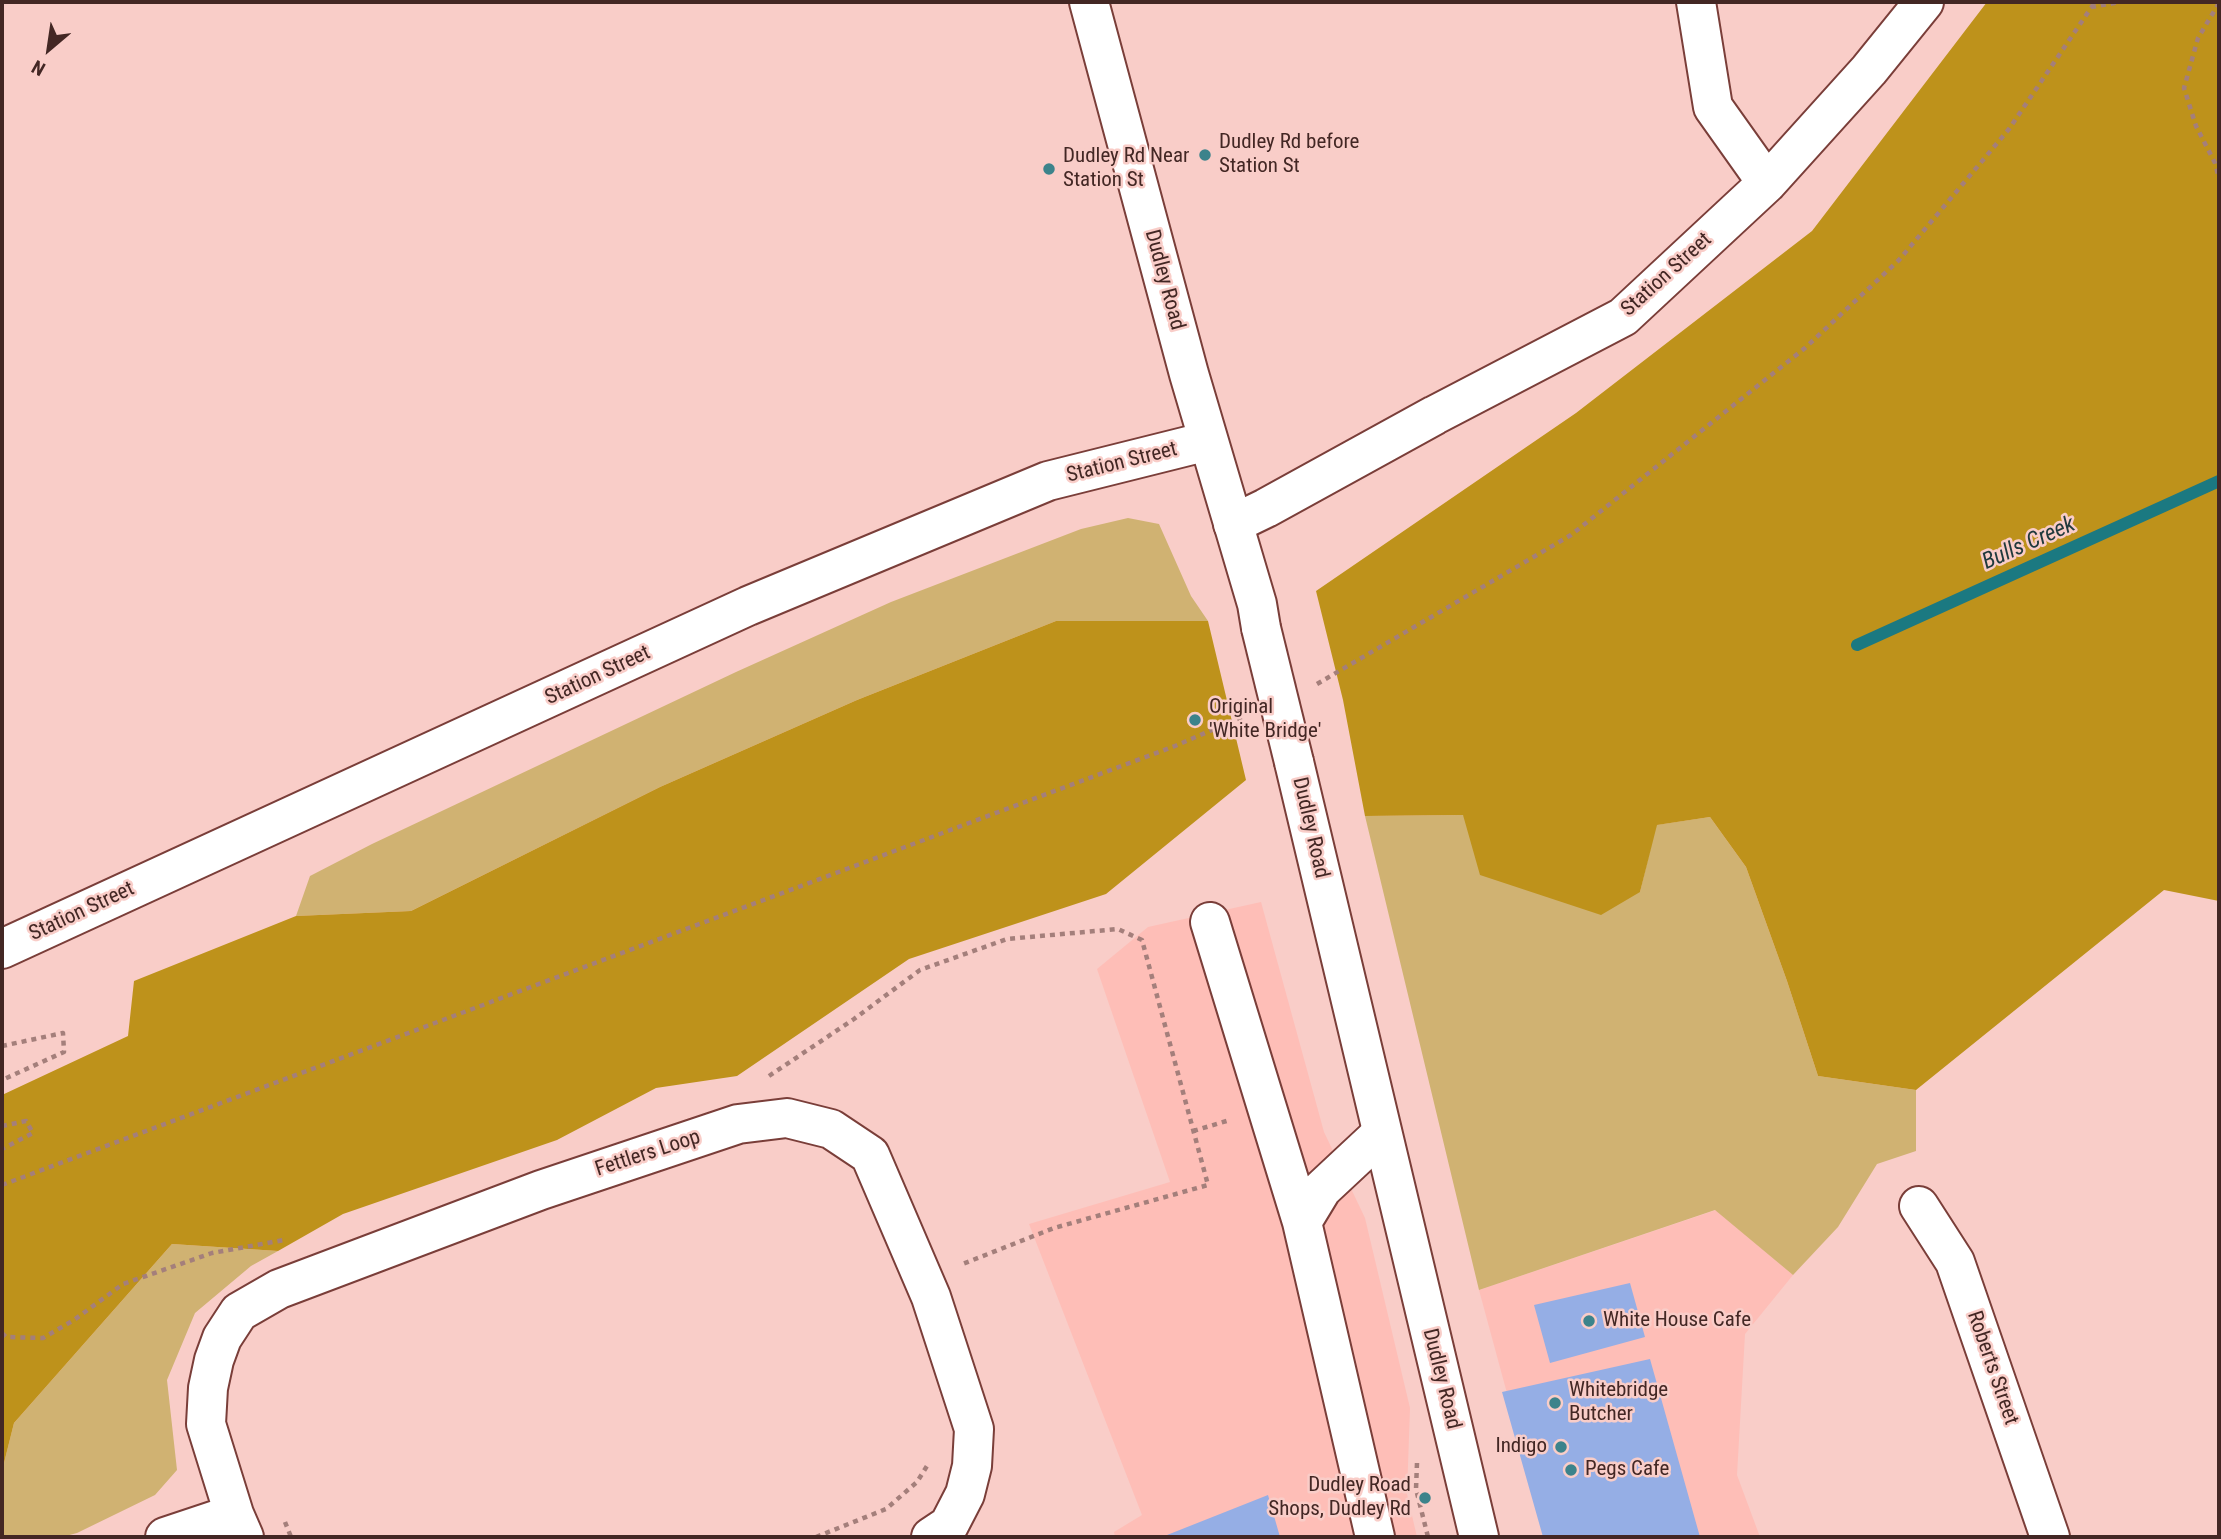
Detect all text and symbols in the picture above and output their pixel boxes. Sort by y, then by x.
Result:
north arrow [14,14,84,84]
text: N [28,55,49,81]
place label: Dudley Rd before Station St [1219,130,1359,180]
place label: Dudley Rd Near Station St [1063,144,1189,194]
marker: Dudley Rd before Station St [1197,147,1213,163]
marker: Dudley Rd Near Station St [1041,161,1057,177]
street label: Dudley Road [1139,227,1189,333]
street label: Station Street [1617,228,1717,322]
street label: Station Street [1064,437,1180,489]
water label: Bulls Creek [1978,511,2080,577]
street label: Station Street [541,641,655,711]
place label: Original 'White Bridge' [1209,695,1321,745]
marker: Original 'White Bridge' [1187,712,1203,728]
street label: Dudley Road [1286,775,1334,881]
street label: Station Street [25,877,139,947]
street label: Fettlers Loop [592,1125,704,1183]
place label: White House Cafe [1603,1308,1751,1334]
street label: Roberts Street [1961,1308,2023,1428]
marker: White House Cafe [1581,1313,1597,1329]
street label: Dudley Road [1416,1326,1466,1432]
place label: Whitebridge Butcher [1569,1378,1668,1428]
marker: Whitebridge Butcher [1547,1395,1563,1411]
place label: Indigo [1495,1434,1547,1460]
marker: Indigo [1553,1439,1569,1455]
place label: Pegs Cafe [1585,1457,1669,1483]
marker: Pegs Cafe [1563,1462,1579,1478]
place label: Dudley Road Shops, Dudley Rd [1268,1473,1411,1523]
marker: Dudley Road Shops, Dudley Rd [1417,1490,1433,1506]

